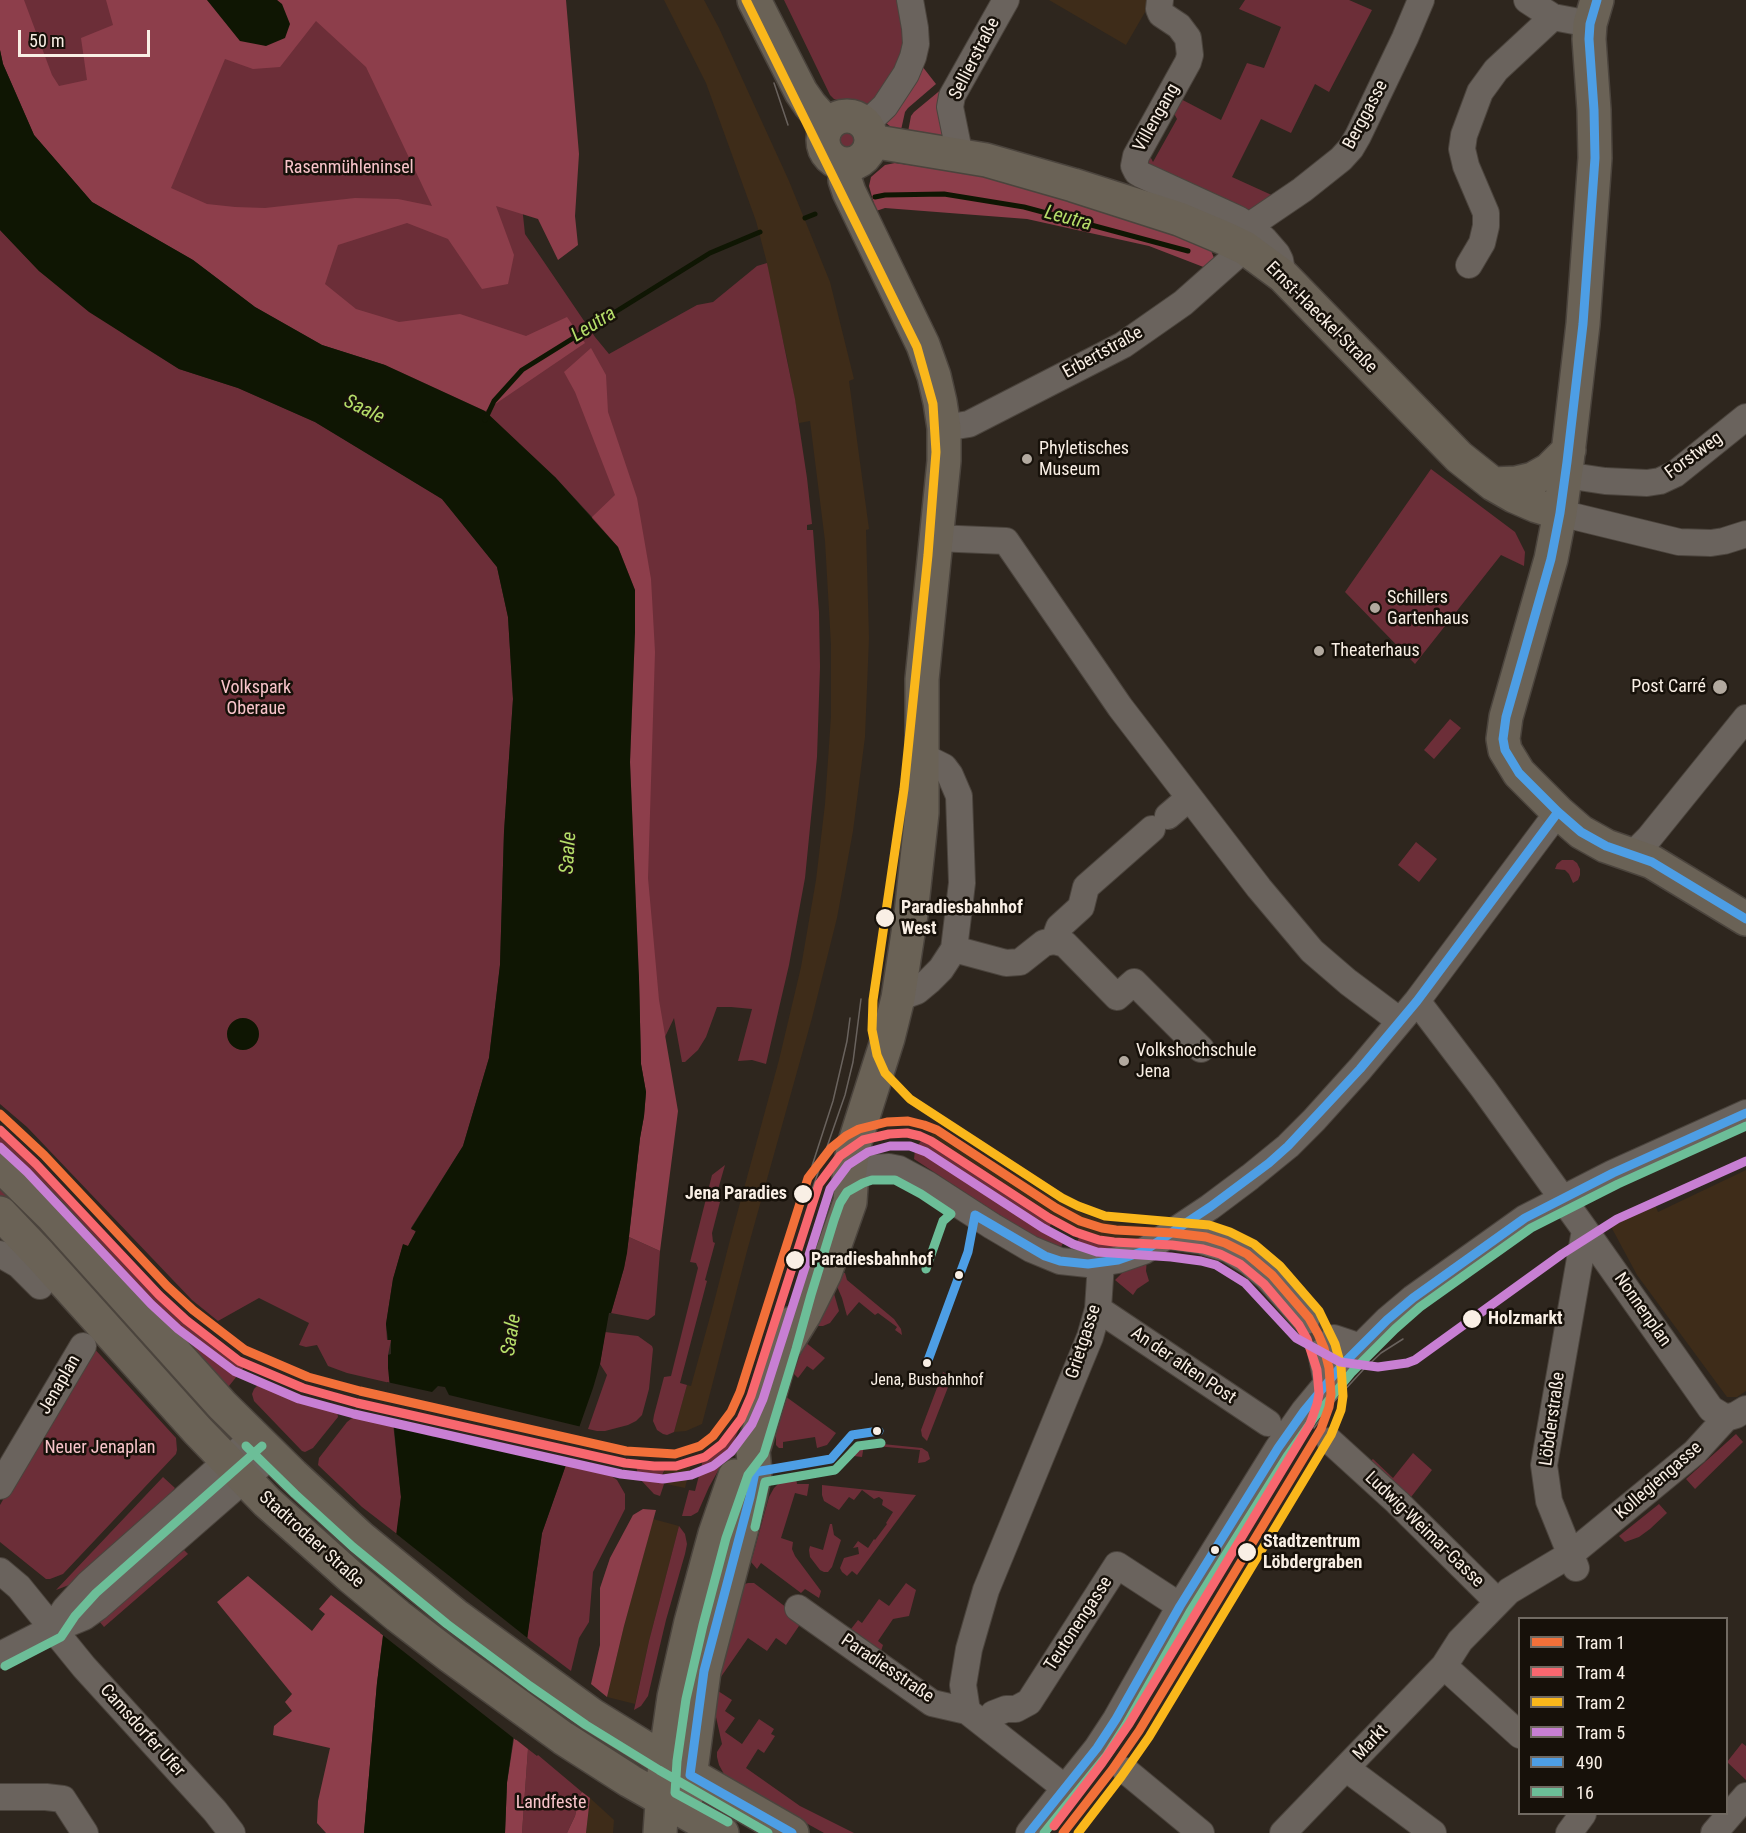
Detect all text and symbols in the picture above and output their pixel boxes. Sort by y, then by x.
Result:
street label: Sellierstraße [945,14,1005,104]
scale bar [21,18,153,56]
text: 50 m [29,30,64,51]
street label: Berggasse [1339,77,1393,153]
street label: Villengang [1129,80,1185,156]
park label: Rasenmühleninsel [284,157,414,179]
water label: Leutra [1042,201,1094,237]
street label: Ernst-Haeckel-Straße [1261,258,1381,378]
water label: Leutra [567,302,621,348]
street label: Erbertstraße [1059,322,1147,384]
water label: Saale [340,390,388,430]
street label: Forstweg [1661,428,1727,484]
place label: Phyletisches Museum [1039,438,1129,480]
marker: Phyletisches Museum [1020,452,1034,466]
place label: Schillers Gartenhaus [1387,587,1469,630]
marker: Schillers Gartenhaus [1368,601,1382,615]
place label: Theaterhaus [1331,640,1420,662]
marker: Theaterhaus [1312,644,1326,658]
place label: Post Carré [1631,676,1706,698]
park label: Volkspark Oberaue [221,677,291,720]
marker: Post Carré [1711,678,1729,696]
water label: Saale [556,831,582,875]
place label: Paradiesbahnhof West [901,897,1023,940]
marker: Paradiesbahnhof West [874,907,896,929]
place label: Volkshochschule Jena [1136,1040,1256,1082]
marker: Volkshochschule Jena [1117,1054,1131,1068]
place label: Jena Paradies [685,1183,787,1205]
marker: Jena Paradies [792,1183,814,1205]
marker: Paradiesbahnhof [784,1249,806,1271]
place label: Paradiesbahnhof [811,1249,933,1271]
unlabelled marker [953,1269,965,1281]
street label: Nonnenplan [1609,1269,1675,1351]
street label: Grietgasse [1062,1302,1106,1382]
marker: Holzmarkt [1461,1308,1483,1330]
place label: Holzmarkt [1488,1308,1563,1330]
water label: Saale [497,1312,527,1358]
street label: An der alten Post [1126,1323,1240,1409]
street label: Jenaplan [34,1352,86,1418]
marker: Jena, Busbahnhof [921,1357,933,1369]
place label: Jena, Busbahnhof [870,1371,984,1391]
street label: Löbderstraße [1536,1371,1570,1467]
unlabelled marker [871,1425,883,1437]
park label: Neuer Jenaplan [44,1437,156,1459]
street label: Kollegiengasse [1611,1437,1707,1525]
street label: Ludwig-Weimar-Gasse [1360,1468,1488,1592]
street label: Stadtrodaer Straße [254,1487,368,1593]
place label: Stadtzentrum Löbdergraben [1263,1531,1362,1574]
marker: Stadtzentrum Löbdergraben [1236,1541,1258,1563]
unlabelled marker [1209,1544,1221,1556]
street label: Teutonengasse [1041,1573,1117,1675]
legend [1518,1617,1728,1815]
street label: Paradiesstraße [837,1630,937,1708]
text: Tram 1 [1576,1632,1625,1653]
text: Tram 4 [1576,1662,1625,1683]
street label: Camsdorfer Ufer [95,1680,189,1782]
text: Tram 2 [1576,1692,1625,1713]
street label: Markt [1349,1721,1393,1765]
text: Tram 5 [1576,1722,1625,1743]
text: 490 [1576,1752,1603,1773]
text: 16 [1576,1782,1594,1803]
park label: Landfeste [516,1792,586,1814]

